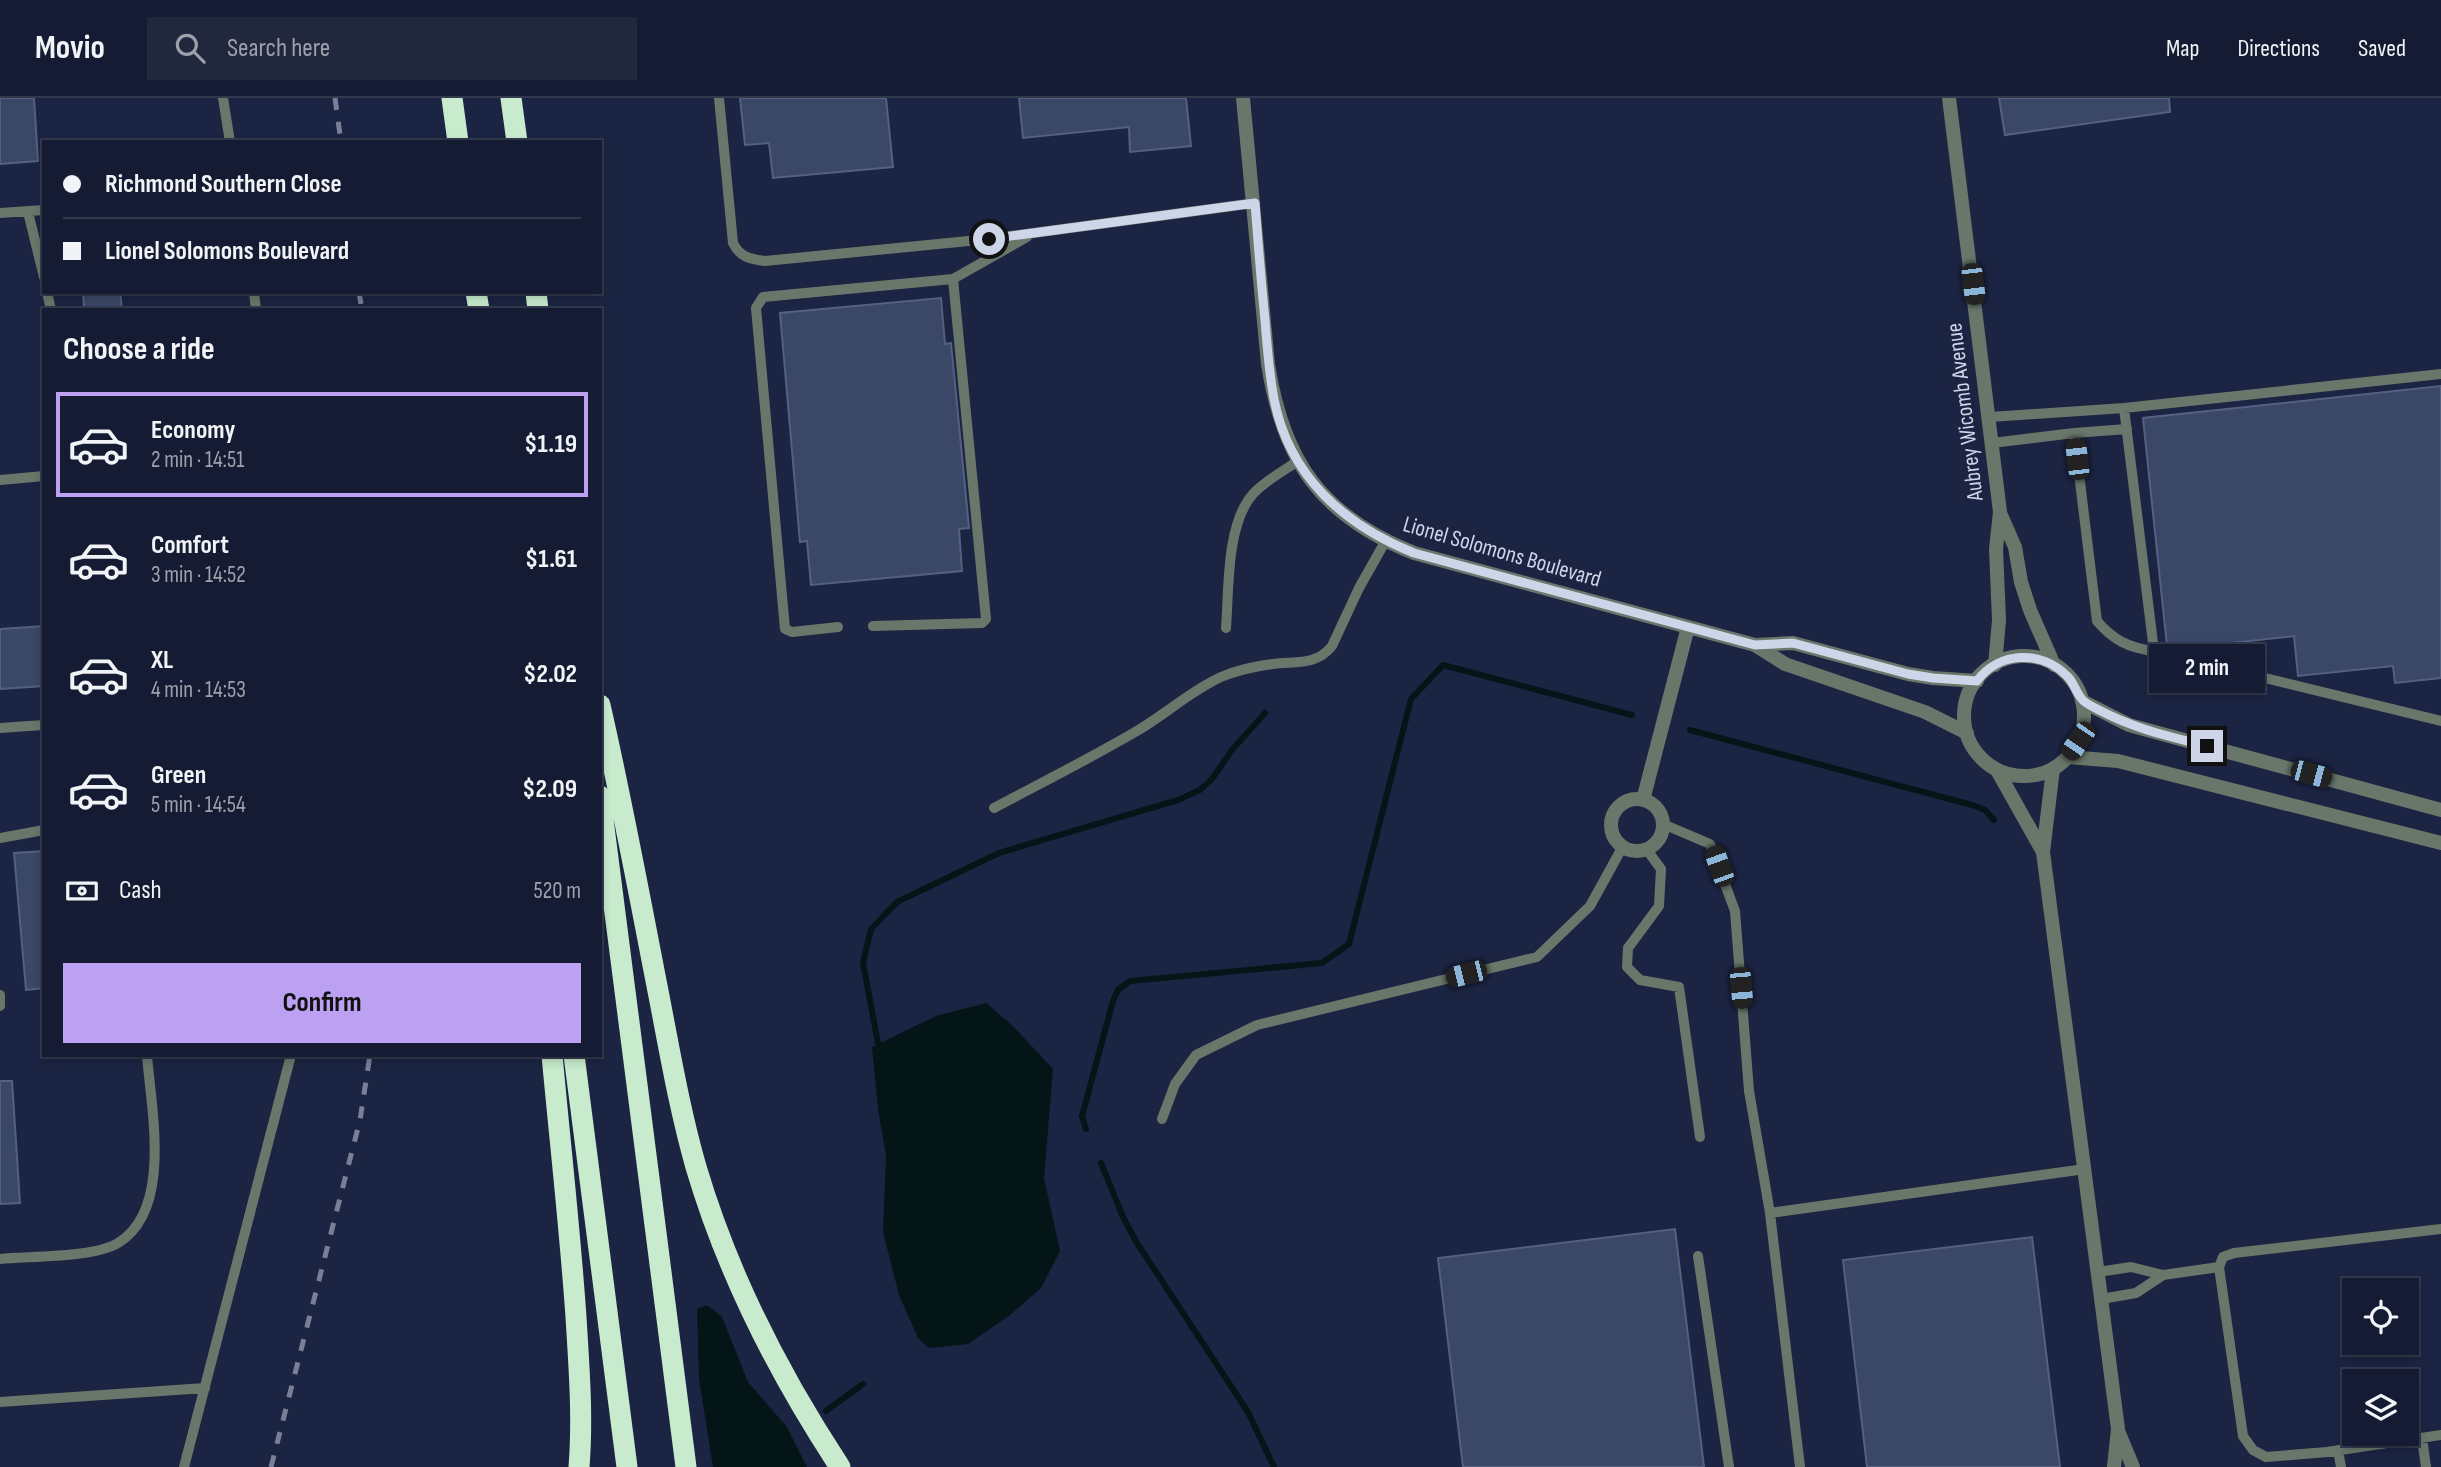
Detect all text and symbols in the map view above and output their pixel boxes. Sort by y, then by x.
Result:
search box [147,17,637,80]
text: Movio [35,28,105,68]
icon: search [171,29,209,67]
text: Search here [227,33,330,64]
text: Map [2166,34,2199,63]
text: Directions [2237,34,2320,63]
text: Saved [2358,34,2406,63]
text: Richmond Southern Close [105,169,342,200]
route start [973,223,1005,255]
text: Lionel Solomons Boulevard [105,236,349,267]
car [1961,262,1986,306]
street label: Aubrey Wicomb Avenue [1940,321,1990,504]
text: Choose a ride [63,330,215,369]
icon: car [67,413,130,476]
text: Economy [151,415,235,446]
text: $1.19 [524,429,577,460]
car [2065,437,2090,481]
text: 2 min · 14:51 [151,446,244,474]
street label: Lionel Solomons Boulevard [1400,510,1604,594]
icon: car [67,528,130,591]
text: Comfort [151,530,229,561]
text: $1.61 [525,544,577,575]
text: 3 min · 14:52 [151,561,246,589]
icon: car [67,643,130,706]
callout: 2 min [2149,644,2265,694]
text: XL [151,645,173,676]
text: 2 min [2185,654,2229,682]
text: $2.02 [523,659,577,690]
text: 4 min · 14:53 [151,676,246,704]
car [2058,718,2099,764]
route end [2191,730,2223,762]
icon: car [67,758,130,821]
car [2288,758,2335,790]
text: Green [151,760,206,791]
text: $2.09 [522,774,577,805]
text: 5 min · 14:54 [151,791,246,819]
car [1702,843,1737,889]
icon: cash [63,872,101,910]
text: Cash [119,875,162,906]
text: 520 m [534,877,581,905]
car [1444,959,1489,989]
button: Confirm [63,963,581,1043]
car [1729,966,1754,1010]
map controls [2342,1278,2419,1446]
button: locate [2342,1278,2419,1355]
button: layers [2342,1369,2419,1446]

